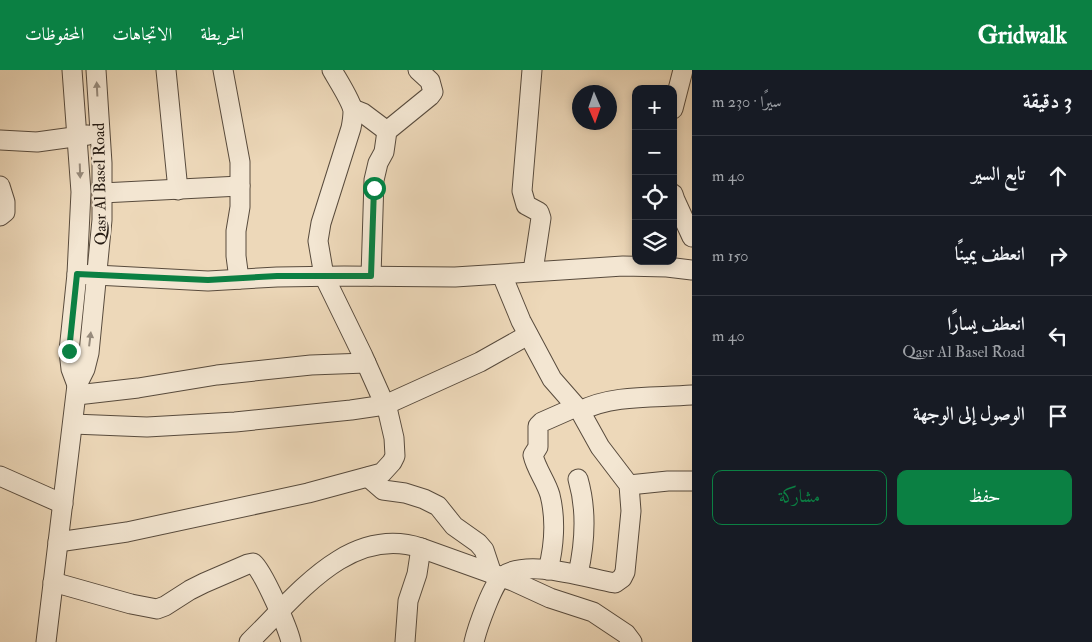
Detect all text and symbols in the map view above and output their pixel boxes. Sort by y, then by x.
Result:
text: Gridwalk [978,20,1067,51]
text: المحفوظات [25,23,84,46]
text: الاتجاهات [112,23,172,46]
text: الخريطة [200,23,244,46]
one-way arrow [92,81,100,97]
north arrow [572,85,617,130]
map controls [632,85,677,265]
button: + [632,85,677,130]
text: 3 دقيقة [1023,88,1072,115]
text: سيرًا · 230 m [712,92,781,112]
street label: Qasr Al Basel Road [89,122,111,245]
button: − [632,130,677,175]
text: تابع السير [971,162,1025,186]
icon: ahead [1044,162,1072,190]
one-way arrow [77,163,85,179]
text: 40 m [712,166,745,186]
button: locate [632,175,677,220]
route start [363,177,386,200]
button: layers [632,220,677,265]
text: انعطف يمينًا [955,242,1025,266]
icon: right [1044,242,1072,270]
text: 150 m [712,246,749,266]
text: انعطف يسارًا [947,312,1025,336]
icon: left [1044,322,1072,350]
text: 40 m [712,326,745,346]
one-way arrow [86,330,94,346]
route end [58,340,81,363]
text: Qasr Al Basel Road [902,342,1025,362]
text: الوصول إلى الوجهة [913,402,1025,426]
icon: arrive [1044,402,1072,430]
button: مشاركة [712,470,887,525]
button: حفظ [897,470,1072,525]

